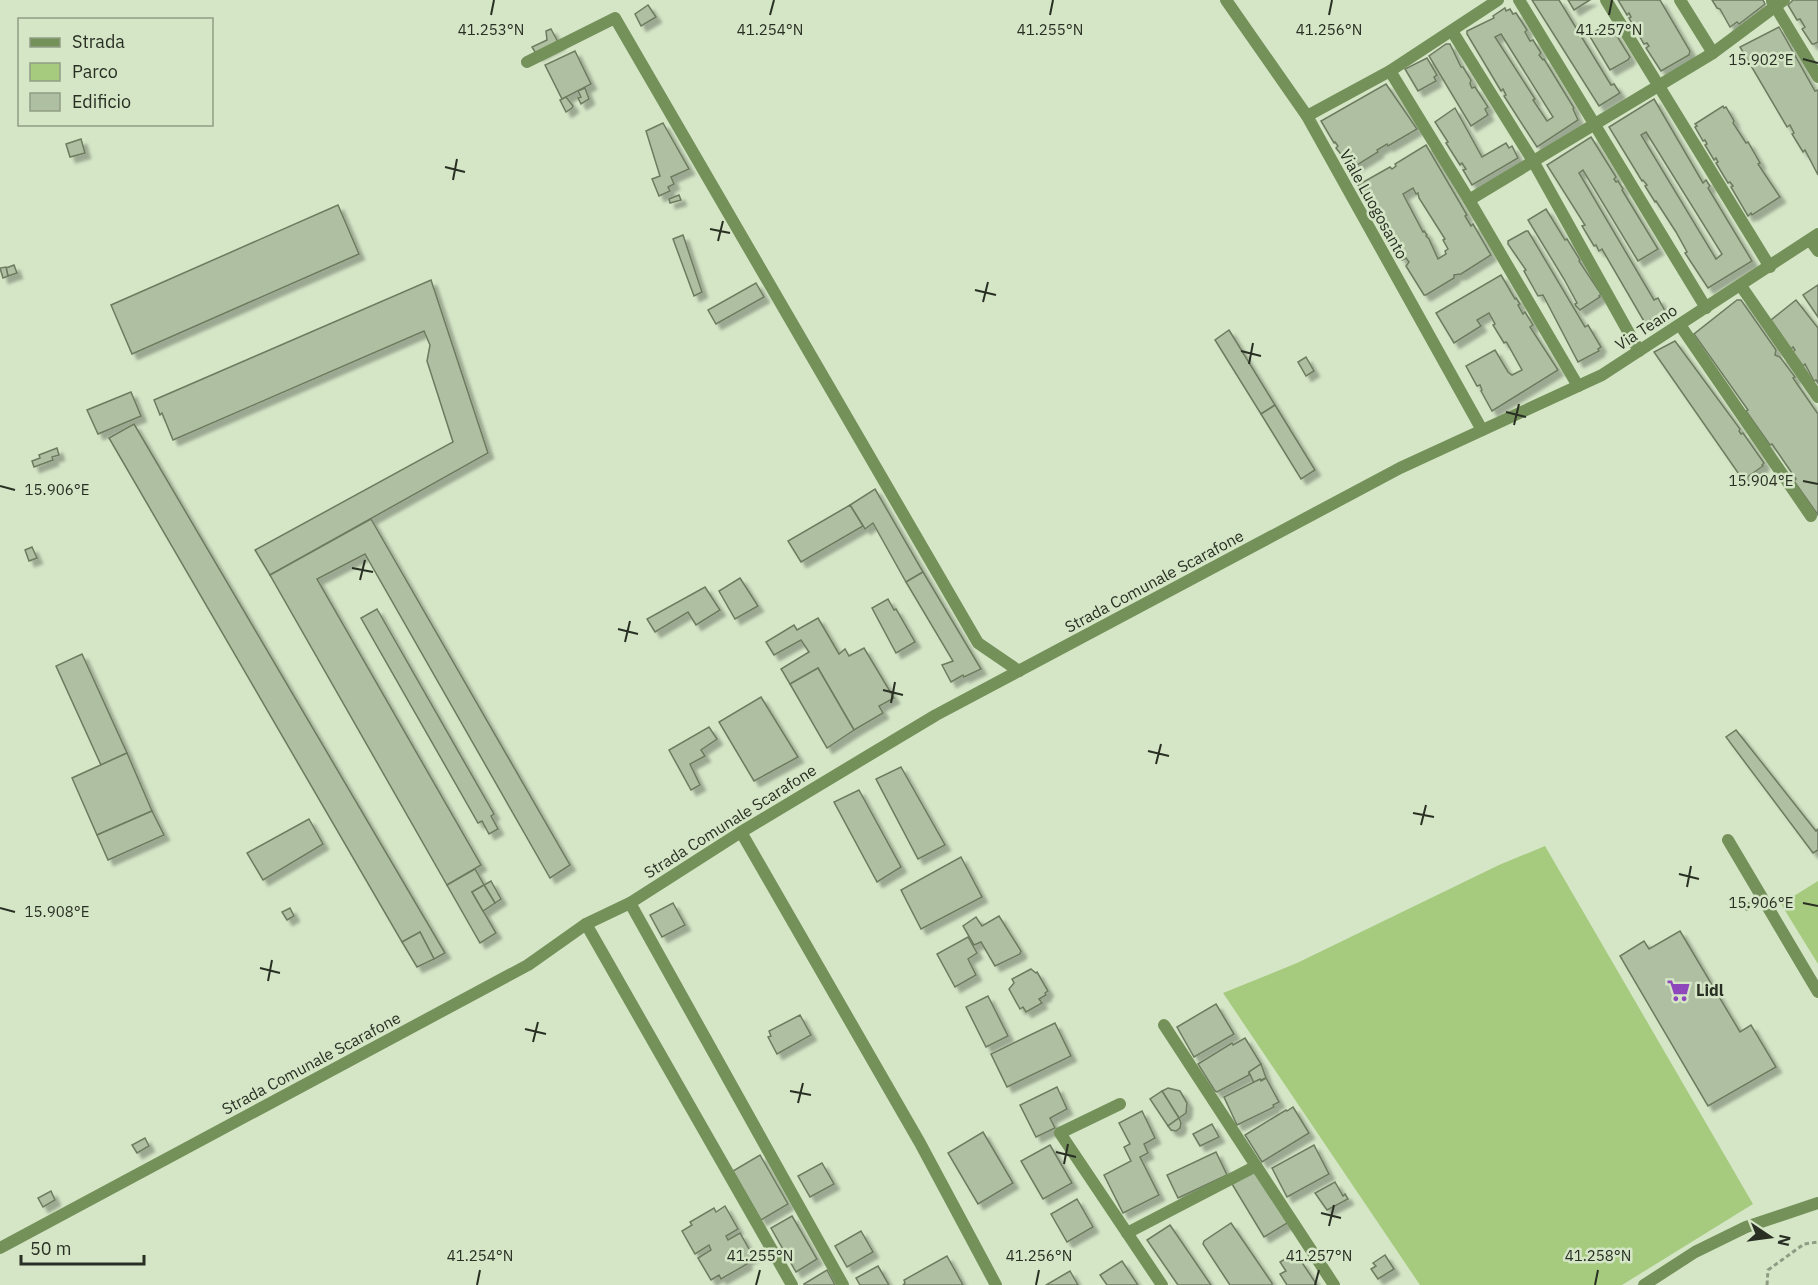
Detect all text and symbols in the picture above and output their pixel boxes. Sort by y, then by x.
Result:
legend [18,18,213,126]
text: 41.253°N [458,20,524,39]
text: 41.254°N [737,20,803,39]
text: 41.255°N [1017,20,1083,39]
text: 41.256°N [1296,20,1362,39]
text: 41.257°N [1576,20,1642,39]
text: Strada [72,30,125,53]
text: 15.902°E [1729,50,1793,69]
text: Parco [72,60,118,83]
text: Edificio [72,90,131,113]
street label: Viale Luogosanto [1336,146,1412,262]
street label: Via Teano [1611,300,1681,354]
text: 15.904°E [1729,471,1793,490]
text: 15.906°E [25,480,89,499]
street label: Strada Comunale Scarafone [1061,525,1247,637]
street label: Strada Comunale Scarafone [640,760,820,882]
text: 15.906°E [1729,893,1793,912]
text: 15.908°E [25,902,89,921]
supermarket icon: Lidl [1665,977,1691,1003]
place label: Lidl [1696,980,1724,1000]
street label: Strada Comunale Scarafone [218,1007,404,1119]
north arrow [1740,1207,1800,1267]
scale bar [21,1228,144,1266]
text: N [1774,1232,1796,1248]
text: 50 m [30,1237,72,1260]
text: 41.254°N [447,1246,513,1265]
text: 41.255°N [727,1246,793,1265]
text: 41.256°N [1006,1246,1072,1265]
text: 41.257°N [1286,1246,1352,1265]
text: 41.258°N [1565,1246,1631,1265]

